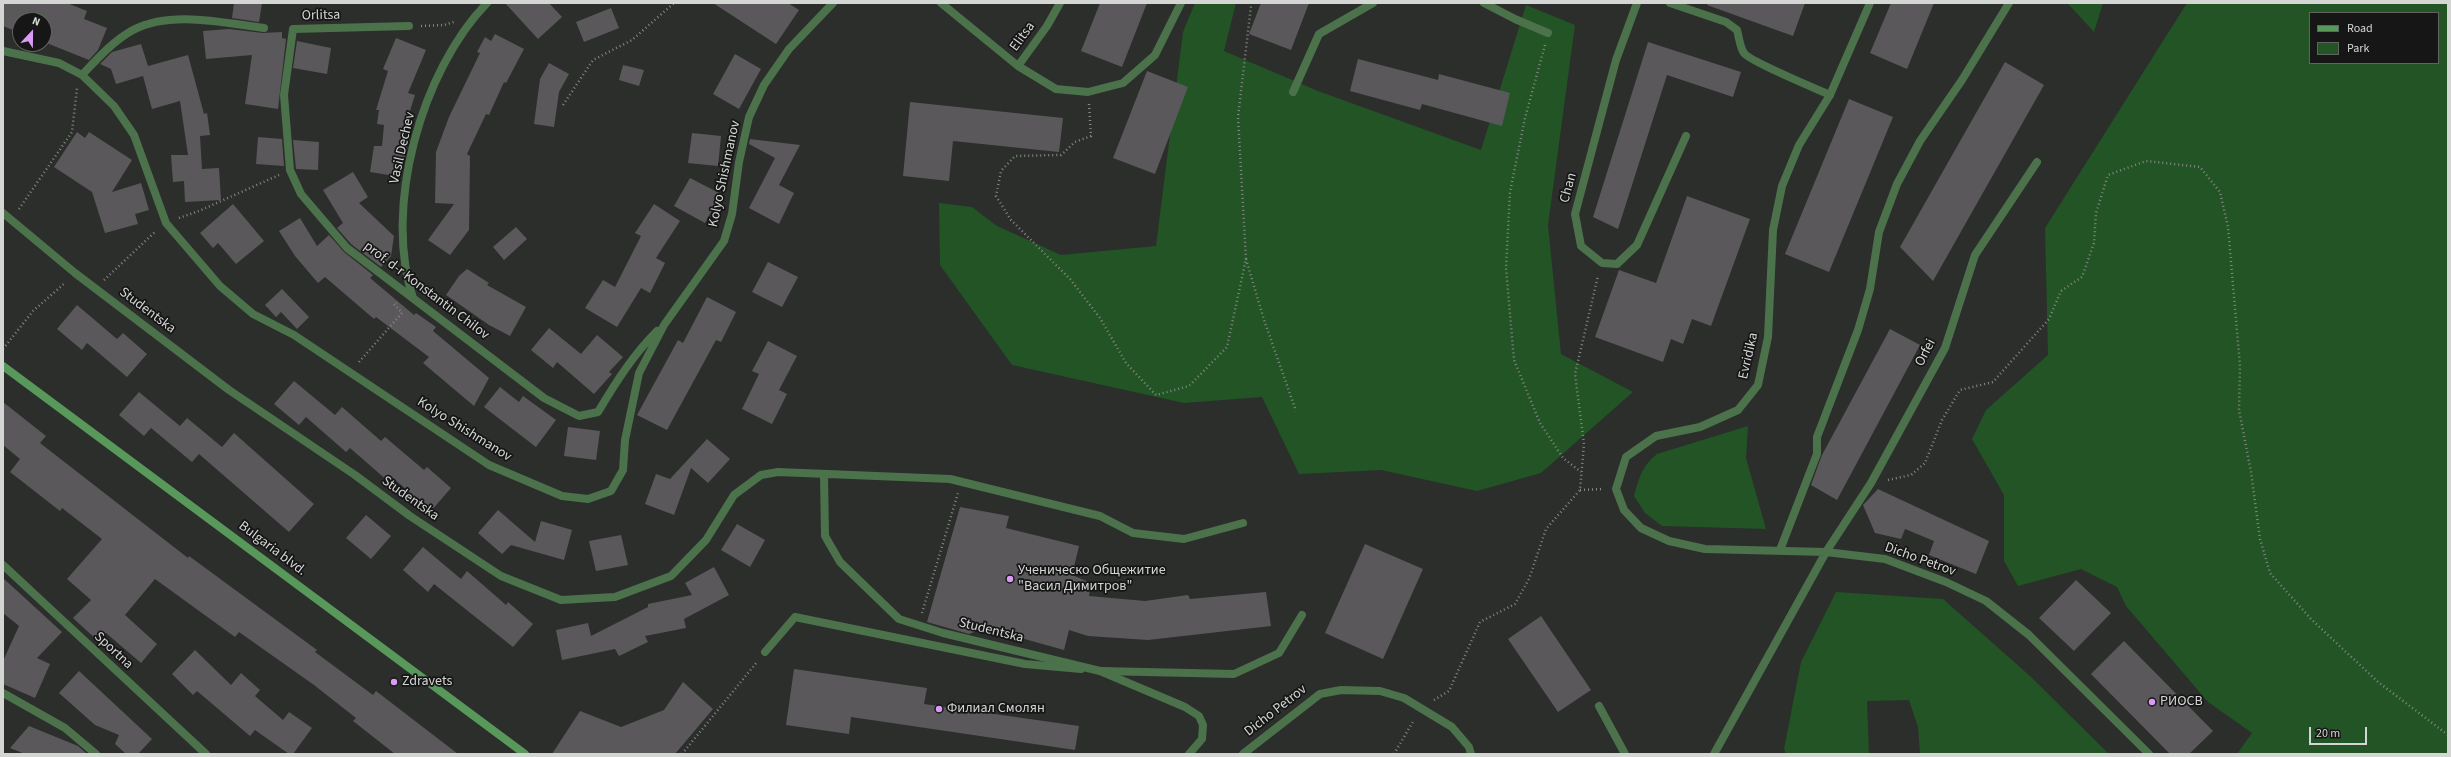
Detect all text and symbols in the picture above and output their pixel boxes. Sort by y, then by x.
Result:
street label: Orlitsa [302,7,340,25]
north arrow [12,12,52,52]
legend [2309,12,2439,64]
text: N [30,13,43,30]
street label: Elitsa [1007,19,1039,55]
text: Road [2347,20,2373,37]
text: Park [2347,40,2369,57]
street label: Vasil Dechev [387,111,419,185]
street label: Kolyo Shishmanov [706,119,744,229]
street label: Chan [1557,171,1581,205]
street label: prof. d-r Konstantin Chilov [360,238,492,344]
street label: Studentska [116,284,178,338]
street label: Evridika [1736,331,1762,381]
street label: Orfei [1912,336,1940,370]
street label: Kolyo Shishmanov [414,394,514,466]
street label: Studentska [378,473,442,525]
street label: Bulgaria blvd. [235,518,309,580]
street label: Dicho Petrov [1882,539,1958,581]
place label: Ученическо Общежитие "Васил Димитров" [1018,563,1166,596]
marker: Ученическо Общежитие "Васил Димитров" [1005,574,1015,584]
street label: Studentska [957,615,1025,647]
street label: Sportna [90,629,136,673]
place label: Zdravets [402,674,452,690]
marker: Zdravets [389,677,399,687]
street label: Dicho Petrov [1242,681,1310,741]
place label: РИОСВ [2160,694,2203,710]
marker: РИОСВ [2147,697,2157,707]
place label: Филиал Смолян [947,701,1045,717]
marker: Филиал Смолян [934,704,944,714]
scale bar [2311,719,2369,745]
text: 20 m [2316,725,2340,742]

